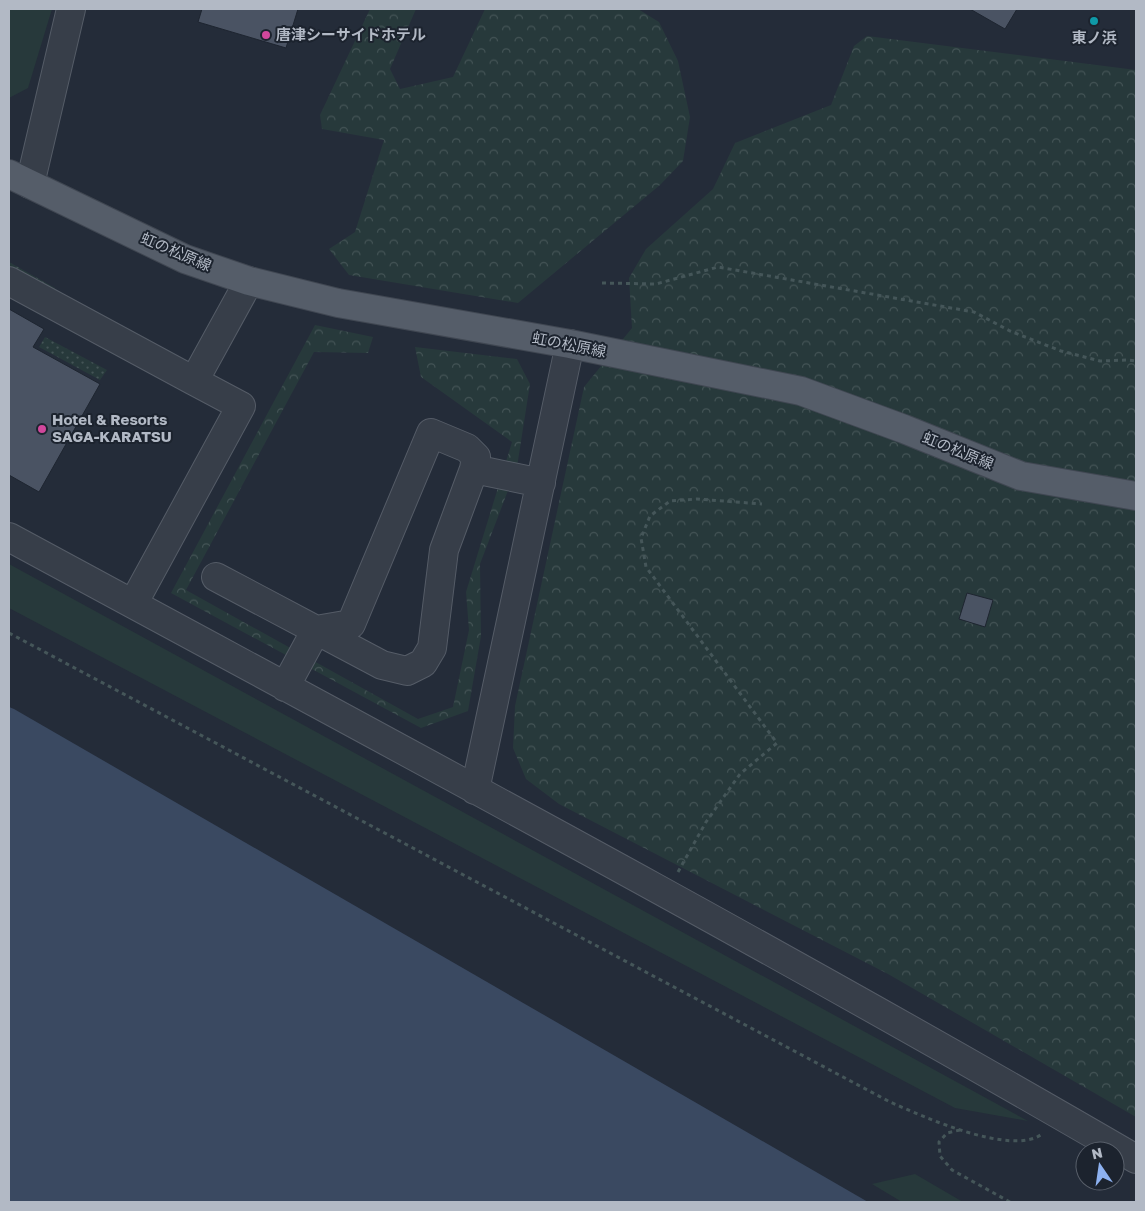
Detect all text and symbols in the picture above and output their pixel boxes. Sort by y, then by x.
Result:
marker: 東ノ浜 [1088,15,1100,27]
place label: 唐津シーサイドホテル [276,25,426,43]
place label: 東ノ浜 [1071,28,1117,46]
marker: 唐津シーサイドホテル [260,29,272,41]
street label: 虹の松原線 [138,228,214,274]
street label: 虹の松原線 [531,328,608,360]
place label: Hotel & Resorts SAGA-KARATSU [52,410,172,445]
marker: Hotel & Resorts SAGA-KARATSU [36,423,48,435]
street label: 虹の松原線 [920,428,997,472]
north arrow [1075,1141,1125,1191]
text: N [1090,1143,1104,1162]

